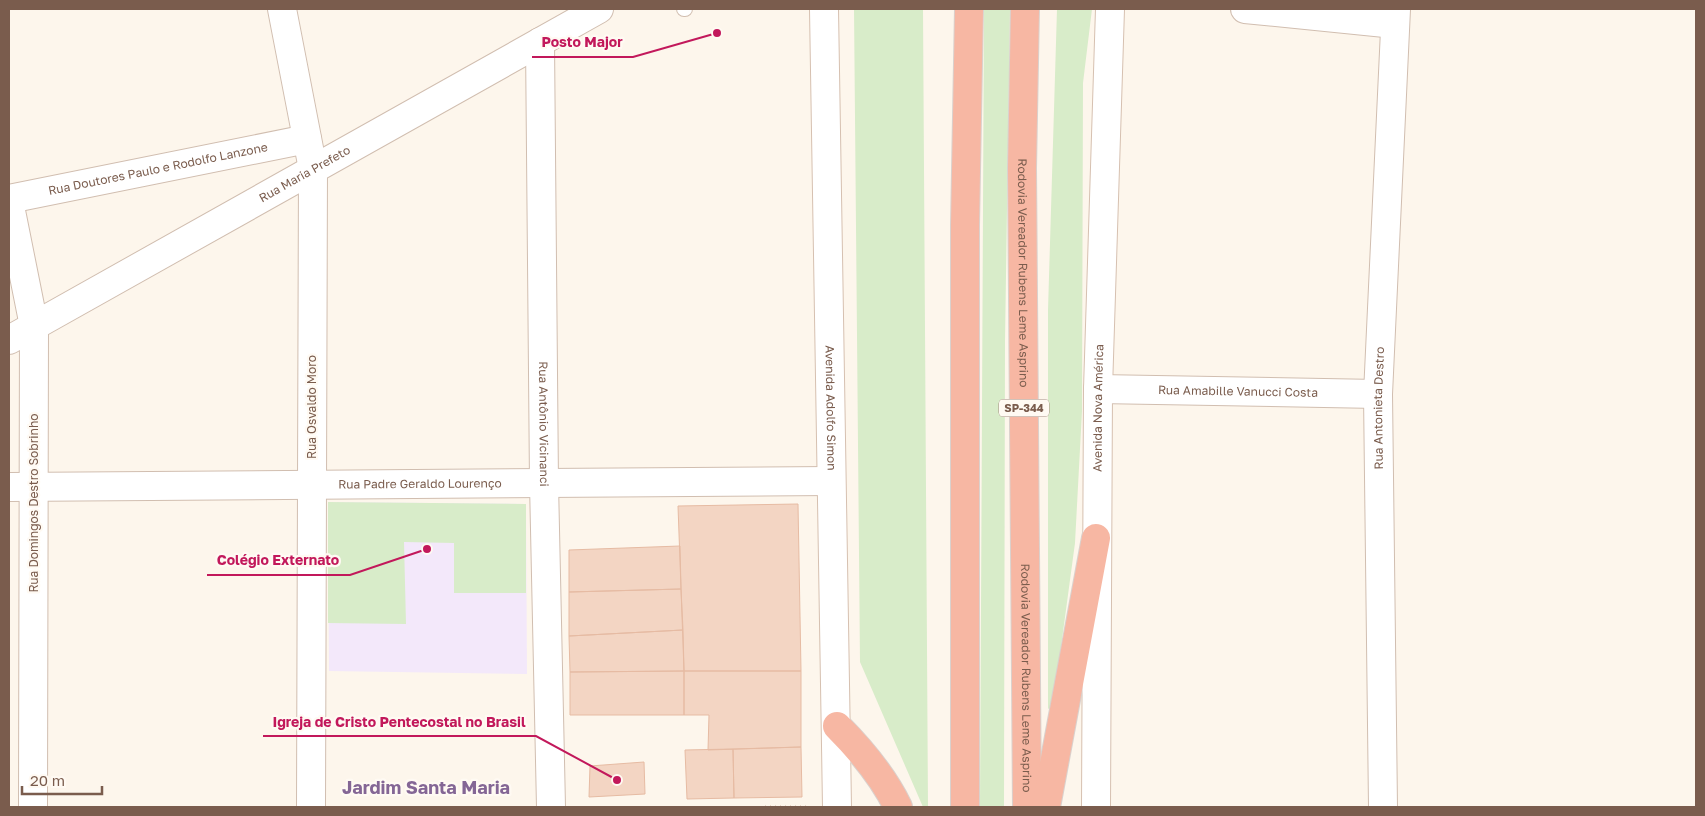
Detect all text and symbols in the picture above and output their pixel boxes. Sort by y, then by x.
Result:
callout: Posto Major [532,28,633,57]
text: Posto Major [541,33,623,50]
street label: Rua Doutores Paulo e Rodolfo Lanzone [47,139,269,198]
street label: Rua Maria Prefeto [256,142,353,205]
street label: Rodovia Vereador Rubens Leme Asprino [1015,158,1032,388]
street label: Avenida Nova América [1090,344,1106,472]
street label: Avenida Adolfo Simon [822,345,840,471]
street label: Rua Antonieta Destro [1370,346,1387,470]
street label: Rua Osvaldo Moro [304,355,319,459]
street label: Rua Antônio Vicinanci [536,361,552,487]
street label: Rua Amabille Vanucci Costa [1158,382,1318,400]
road number: SP-344 [999,399,1049,416]
street label: Rua Domingos Destro Sobrinho [26,413,41,593]
street label: Rua Padre Geraldo Lourenço [338,475,502,492]
callout: Colégio Externato [207,546,350,575]
text: Colégio Externato [217,551,339,568]
street label: Rodovia Vereador Rubens Leme Asprino [1018,563,1035,793]
callout: Igreja de Cristo Pentecostal no Brasil [263,707,536,736]
text: Igreja de Cristo Pentecostal no Brasil [272,713,526,730]
scale bar [22,764,102,796]
text: 20 m [30,771,65,789]
district label: Jardim Santa Maria [342,776,510,798]

